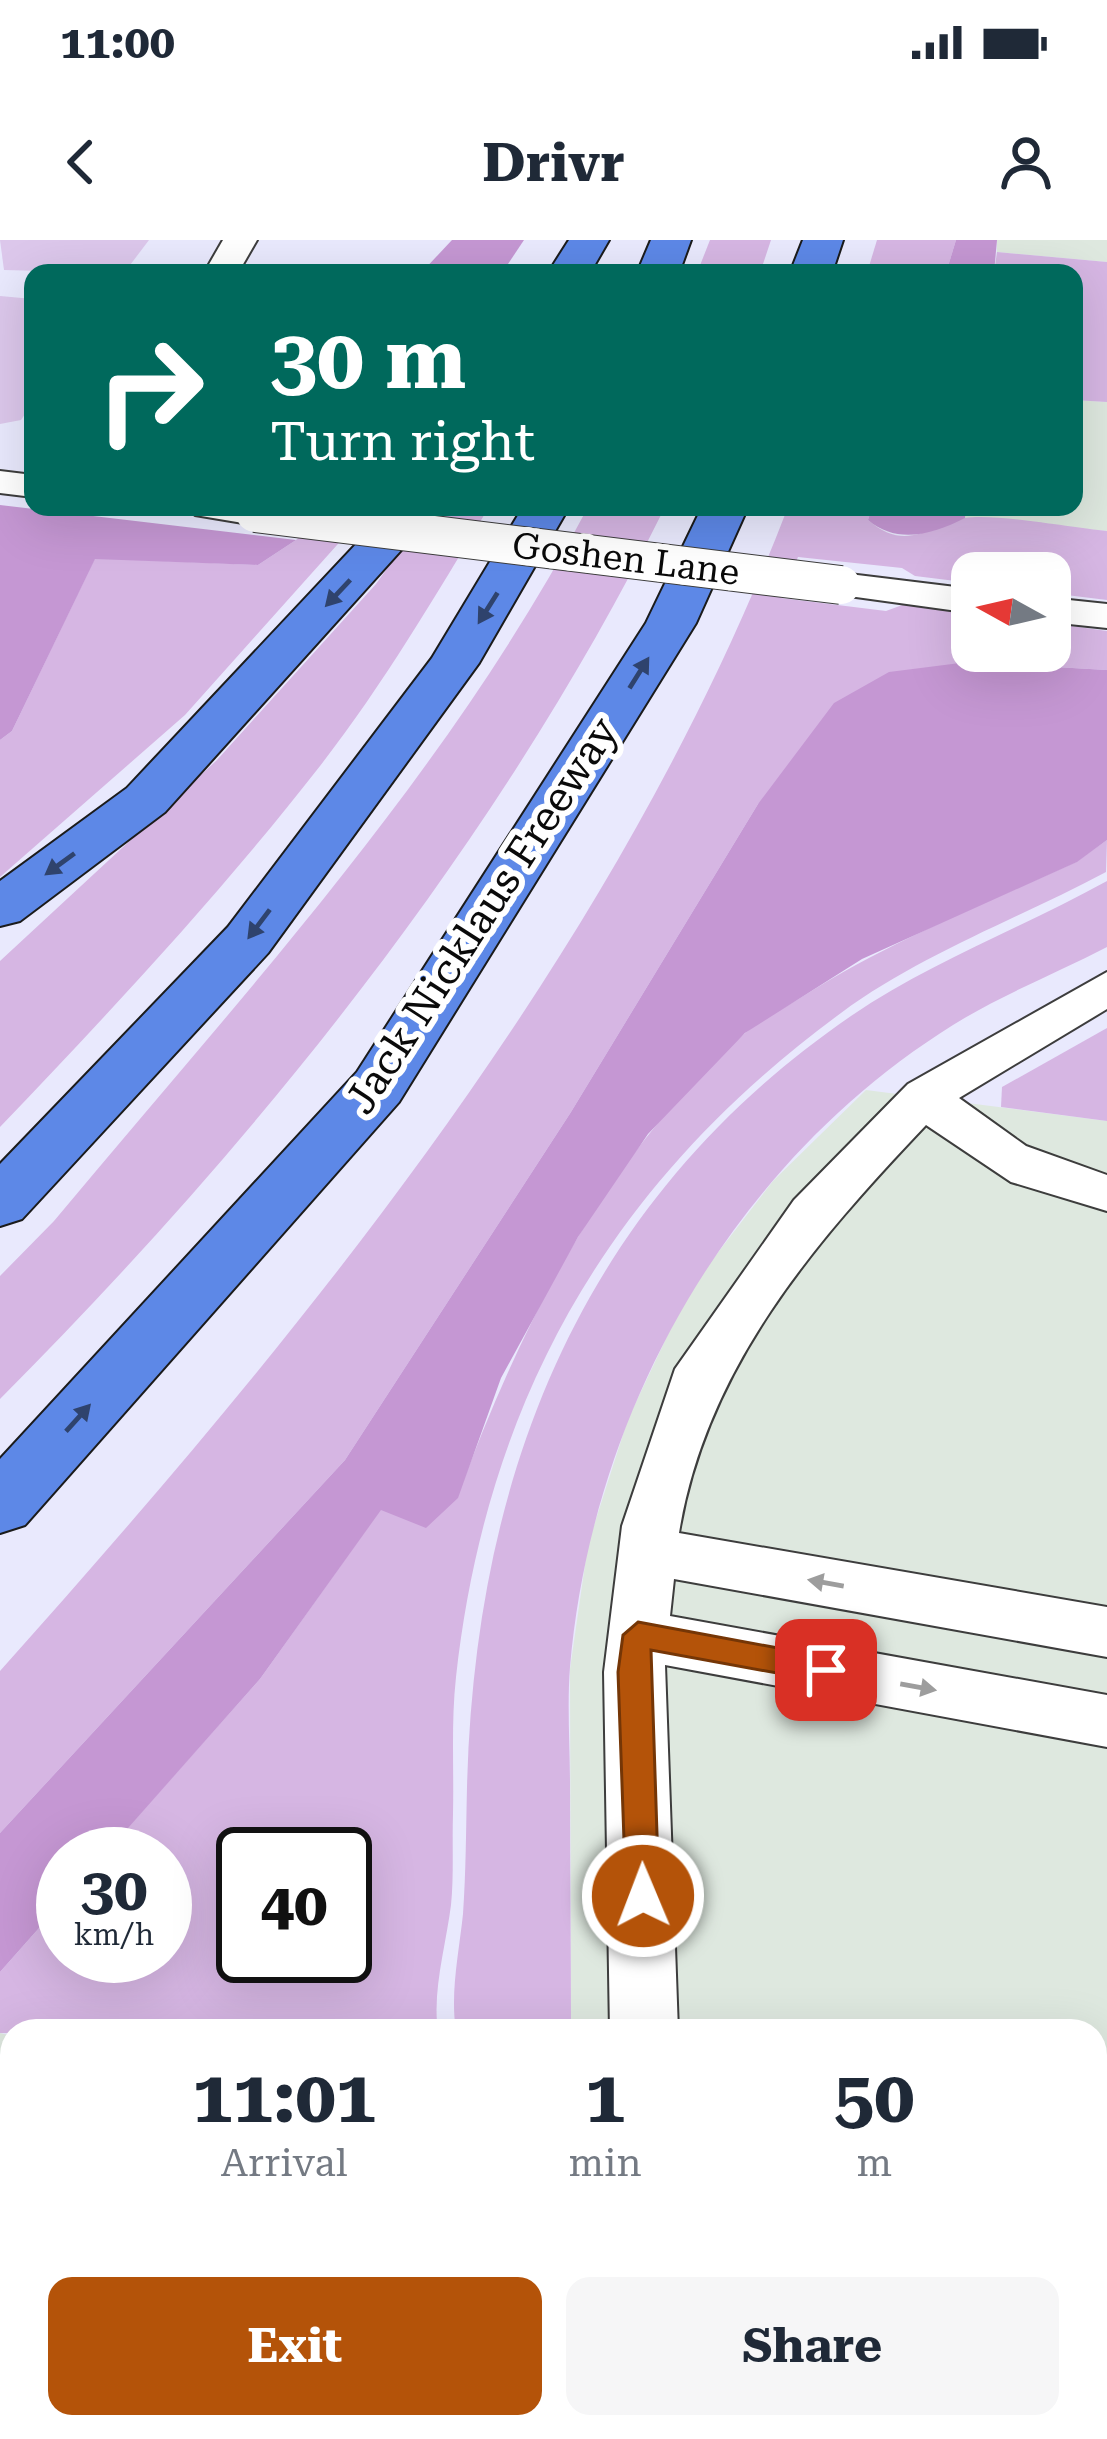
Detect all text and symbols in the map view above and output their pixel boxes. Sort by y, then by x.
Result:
text: 11:00 [60,16,175,69]
icon: back [48,129,114,195]
icon: person [993,129,1059,195]
text: Drivr [482,131,625,194]
text: 30 m [270,310,466,408]
icon: right [72,312,228,468]
text: Turn right [270,410,535,473]
street label: Goshen Lane [510,524,742,594]
north arrow [951,552,1071,672]
map controls [951,552,1071,672]
one-way arrow [325,578,352,607]
one-way arrow [478,592,500,625]
one-way arrow [628,657,650,689]
street label: Jack Nicklaus Freeway [335,708,628,1122]
one-way arrow [44,852,76,876]
one-way arrow [247,908,272,940]
one-way arrow [65,1404,92,1433]
one-way arrow [807,1573,845,1591]
pin [775,1619,877,1721]
icon: arrive [793,1637,859,1703]
one-way arrow [900,1677,937,1696]
speed limit sign: 40 [216,1827,372,1983]
position arrow [580,1833,706,1959]
text: 30 [80,1854,148,1925]
text: km/h [74,1917,154,1952]
text: 11:01 [192,2055,376,2140]
text: 1 [585,2055,625,2140]
text: 50 [834,2055,915,2140]
text: Arrival [221,2140,348,2186]
text: min [568,2140,642,2186]
text: m [857,2140,892,2186]
button: Exit [48,2277,542,2415]
button: Share [566,2277,1059,2415]

